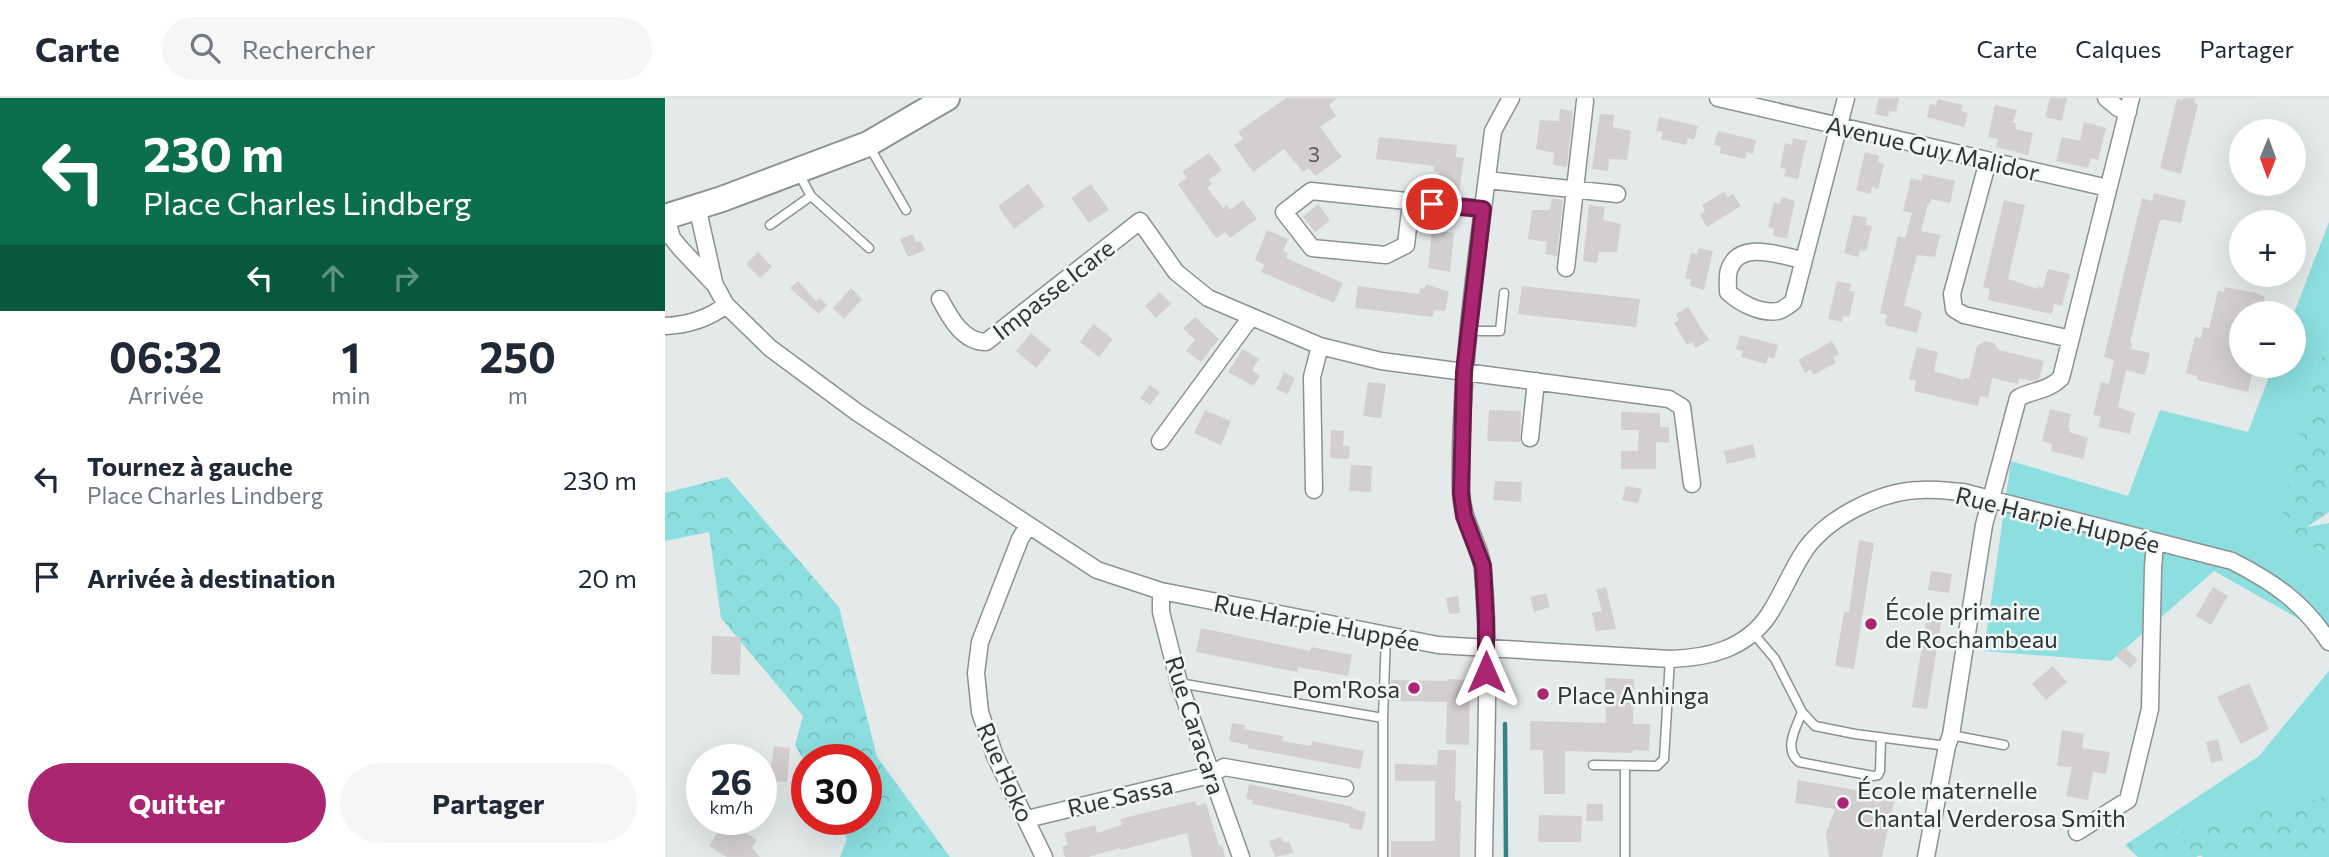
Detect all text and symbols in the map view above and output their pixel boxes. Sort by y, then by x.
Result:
search box [162,17,652,80]
text: Carte [35,28,120,69]
icon: search [186,29,224,67]
text: Rechercher [242,33,375,64]
text: Carte [1976,34,2037,63]
text: Calques [2075,34,2161,63]
text: Partager [2199,34,2294,63]
street label: Avenue Guy Malidor [1824,109,2043,187]
north arrow [2229,119,2307,196]
map controls [2229,119,2306,378]
text: 230 m [143,122,284,182]
icon: left [28,126,119,217]
house number: 3 [1308,141,1320,166]
pin [1402,174,1462,234]
text: Place Charles Lindberg [143,182,472,222]
icon: arrive [1413,185,1451,223]
button: + [2229,210,2306,287]
street label: Impasse Icare [986,232,1120,346]
icon: left [241,259,279,297]
icon: ahead [314,259,352,297]
icon: right [387,259,425,297]
button: − [2229,301,2306,378]
text: 06:32 [109,330,222,382]
text: 1 [341,330,360,382]
text: 250 [480,330,556,382]
text: Arrivée [128,381,204,409]
text: min [331,381,370,409]
text: m [508,381,528,409]
text: Tournez à gauche [87,450,293,481]
icon: left [28,460,66,498]
text: 230 m [563,464,637,495]
street label: Rue Harpie Huppée [1953,480,2163,558]
text: Place Charles Lindberg [87,481,323,509]
icon: arrive [28,558,66,596]
text: Arrivée à destination [87,562,335,593]
text: 20 m [578,562,637,593]
street label: Rue Harpie Huppée [1211,588,1423,656]
place label: École primaire de Rochambeau [1885,596,2058,653]
marker: École primaire de Rochambeau [1863,616,1879,632]
position arrow [1449,635,1523,709]
street label: Rue Caracara [1160,652,1232,798]
place label: Pom'Rosa [1292,674,1400,703]
marker: Pom'Rosa [1406,680,1422,696]
place label: Place Anhinga [1557,680,1709,709]
marker: Place Anhinga [1535,686,1551,702]
street label: Rue Hoko [971,718,1041,826]
speed limit sign: 30 [791,744,882,835]
text: 26 [711,759,752,802]
button: Quitter [28,763,326,843]
button: Partager [340,763,637,843]
street label: Rue Sassa [1064,770,1176,822]
place label: École maternelle Chantal Verderosa Smith [1857,775,2126,832]
marker: École maternelle Chantal Verderosa Smith [1835,795,1851,811]
text: km/h [710,796,753,818]

